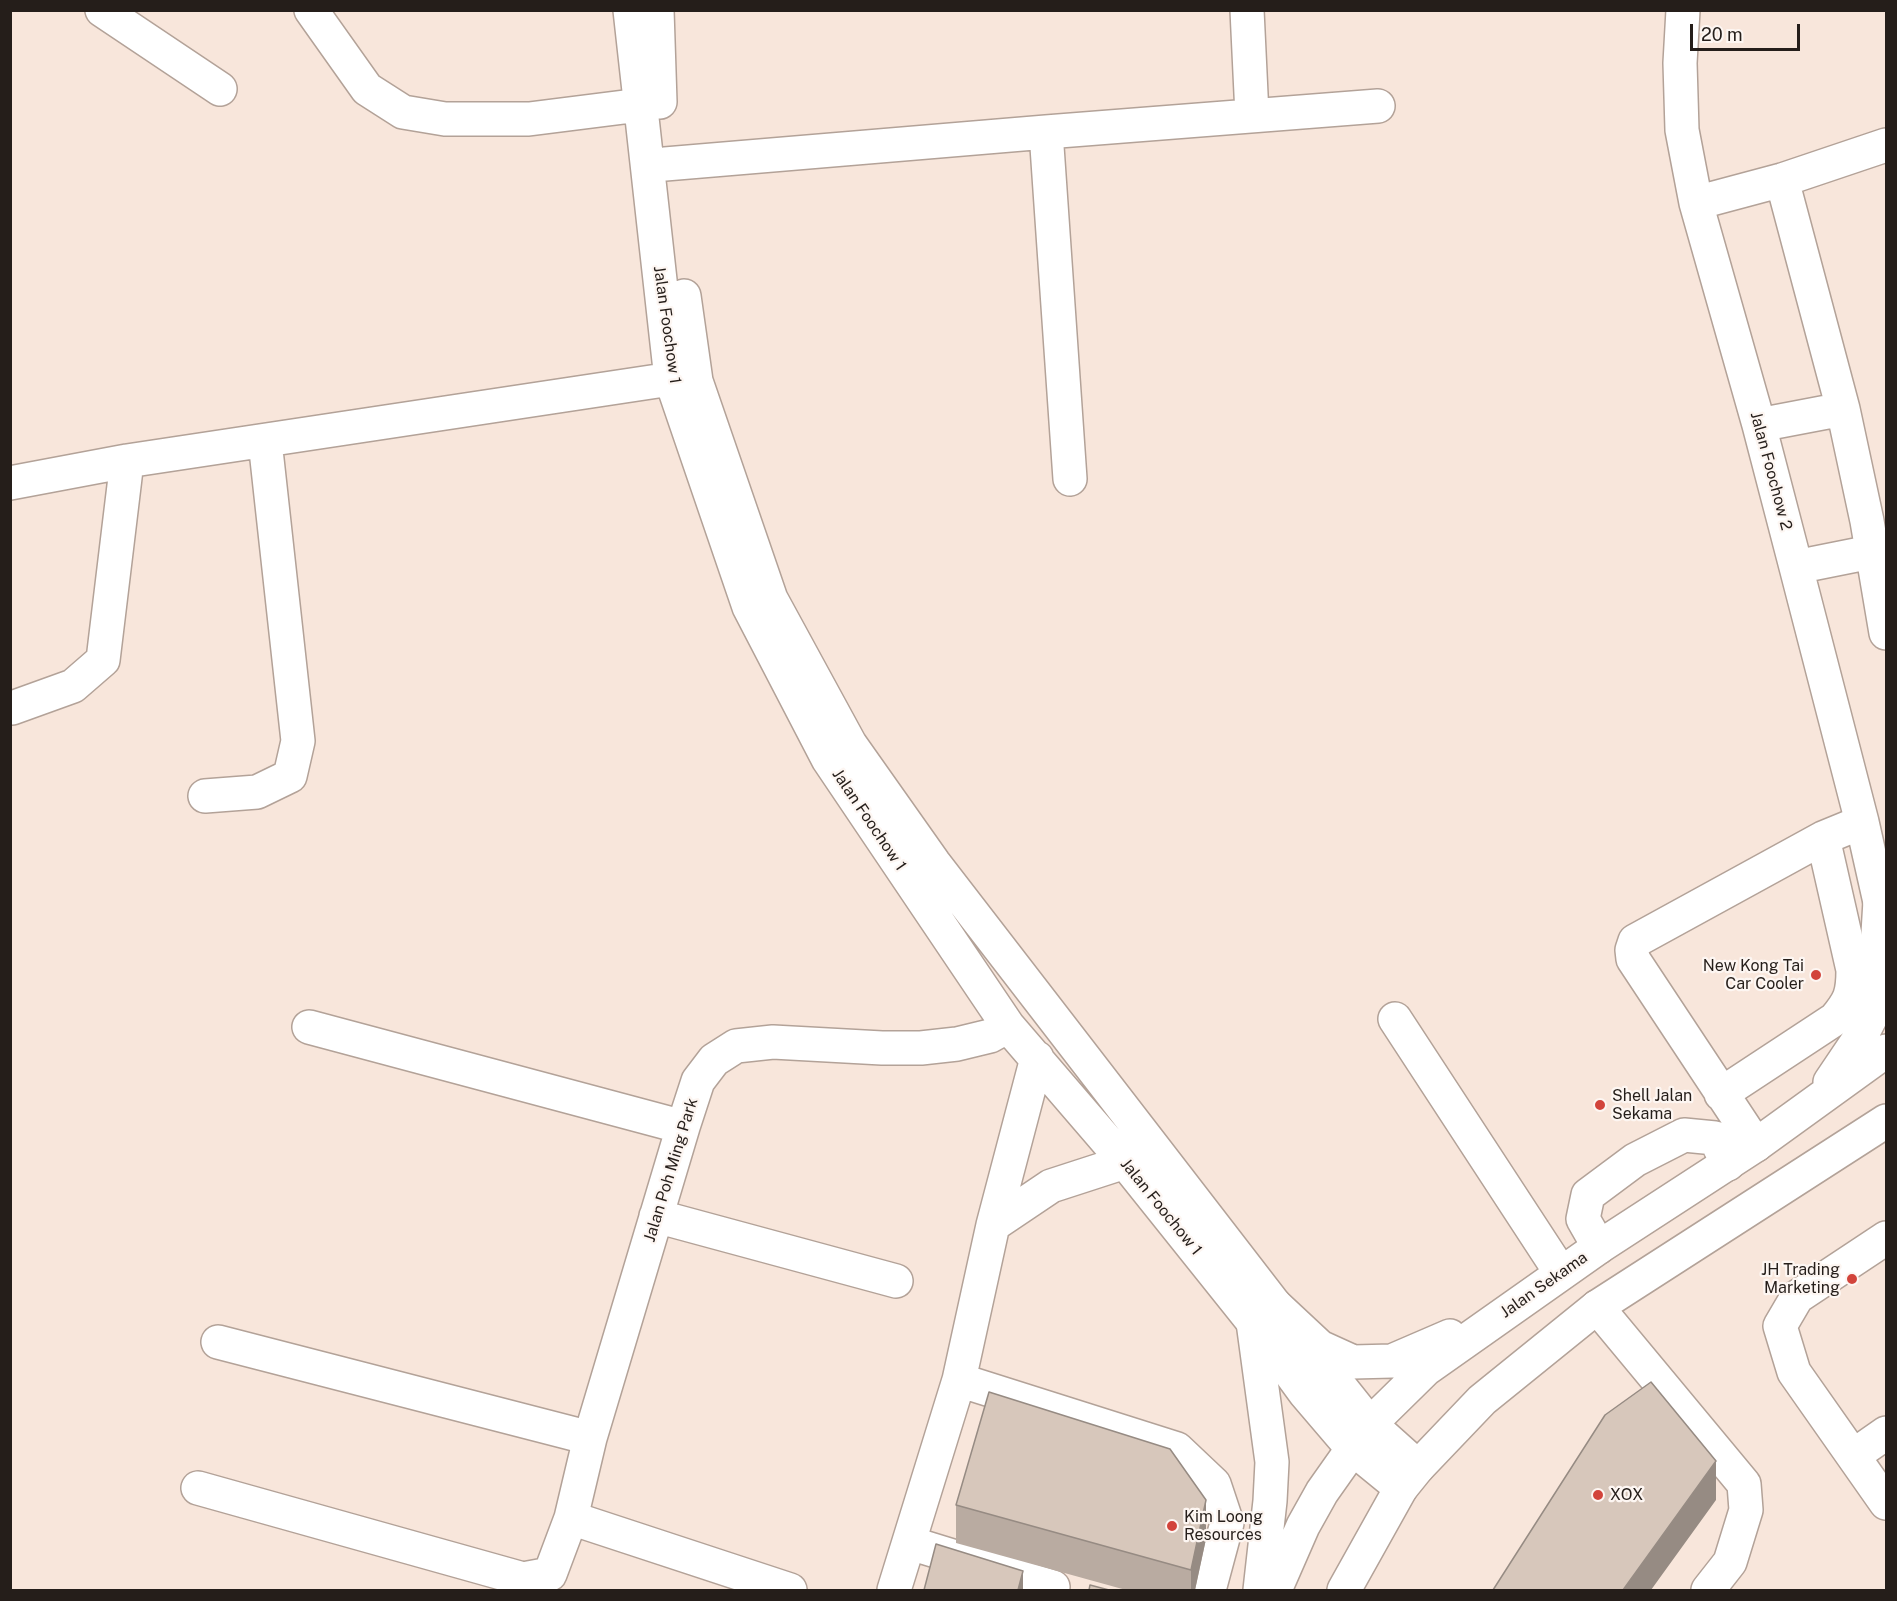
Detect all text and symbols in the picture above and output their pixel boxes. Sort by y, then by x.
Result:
scale bar [1693,12,1802,50]
text: 20 m [1701,24,1743,45]
street label: Jalan Foochow 1 [649,265,685,385]
street label: Jalan Foochow 2 [1746,410,1796,532]
street label: Jalan Foochow 1 [828,765,910,875]
place label: New Kong Tai Car Cooler [1703,956,1804,994]
marker: New Kong Tai Car Cooler [1809,968,1823,982]
place label: Shell Jalan Sekama [1612,1086,1692,1124]
street label: Jalan Poh Ming Park [640,1096,702,1244]
marker: Shell Jalan Sekama [1593,1098,1607,1112]
street label: Jalan Foochow 1 [1116,1155,1206,1259]
street label: Jalan Sekama [1497,1248,1591,1322]
place label: JH Trading Marketing [1761,1260,1840,1298]
marker: JH Trading Marketing [1845,1272,1859,1286]
place label: XOX [1610,1485,1643,1505]
marker: XOX [1591,1488,1605,1502]
place label: Kim Loong Resources [1184,1507,1263,1545]
marker: Kim Loong Resources [1165,1519,1179,1533]

